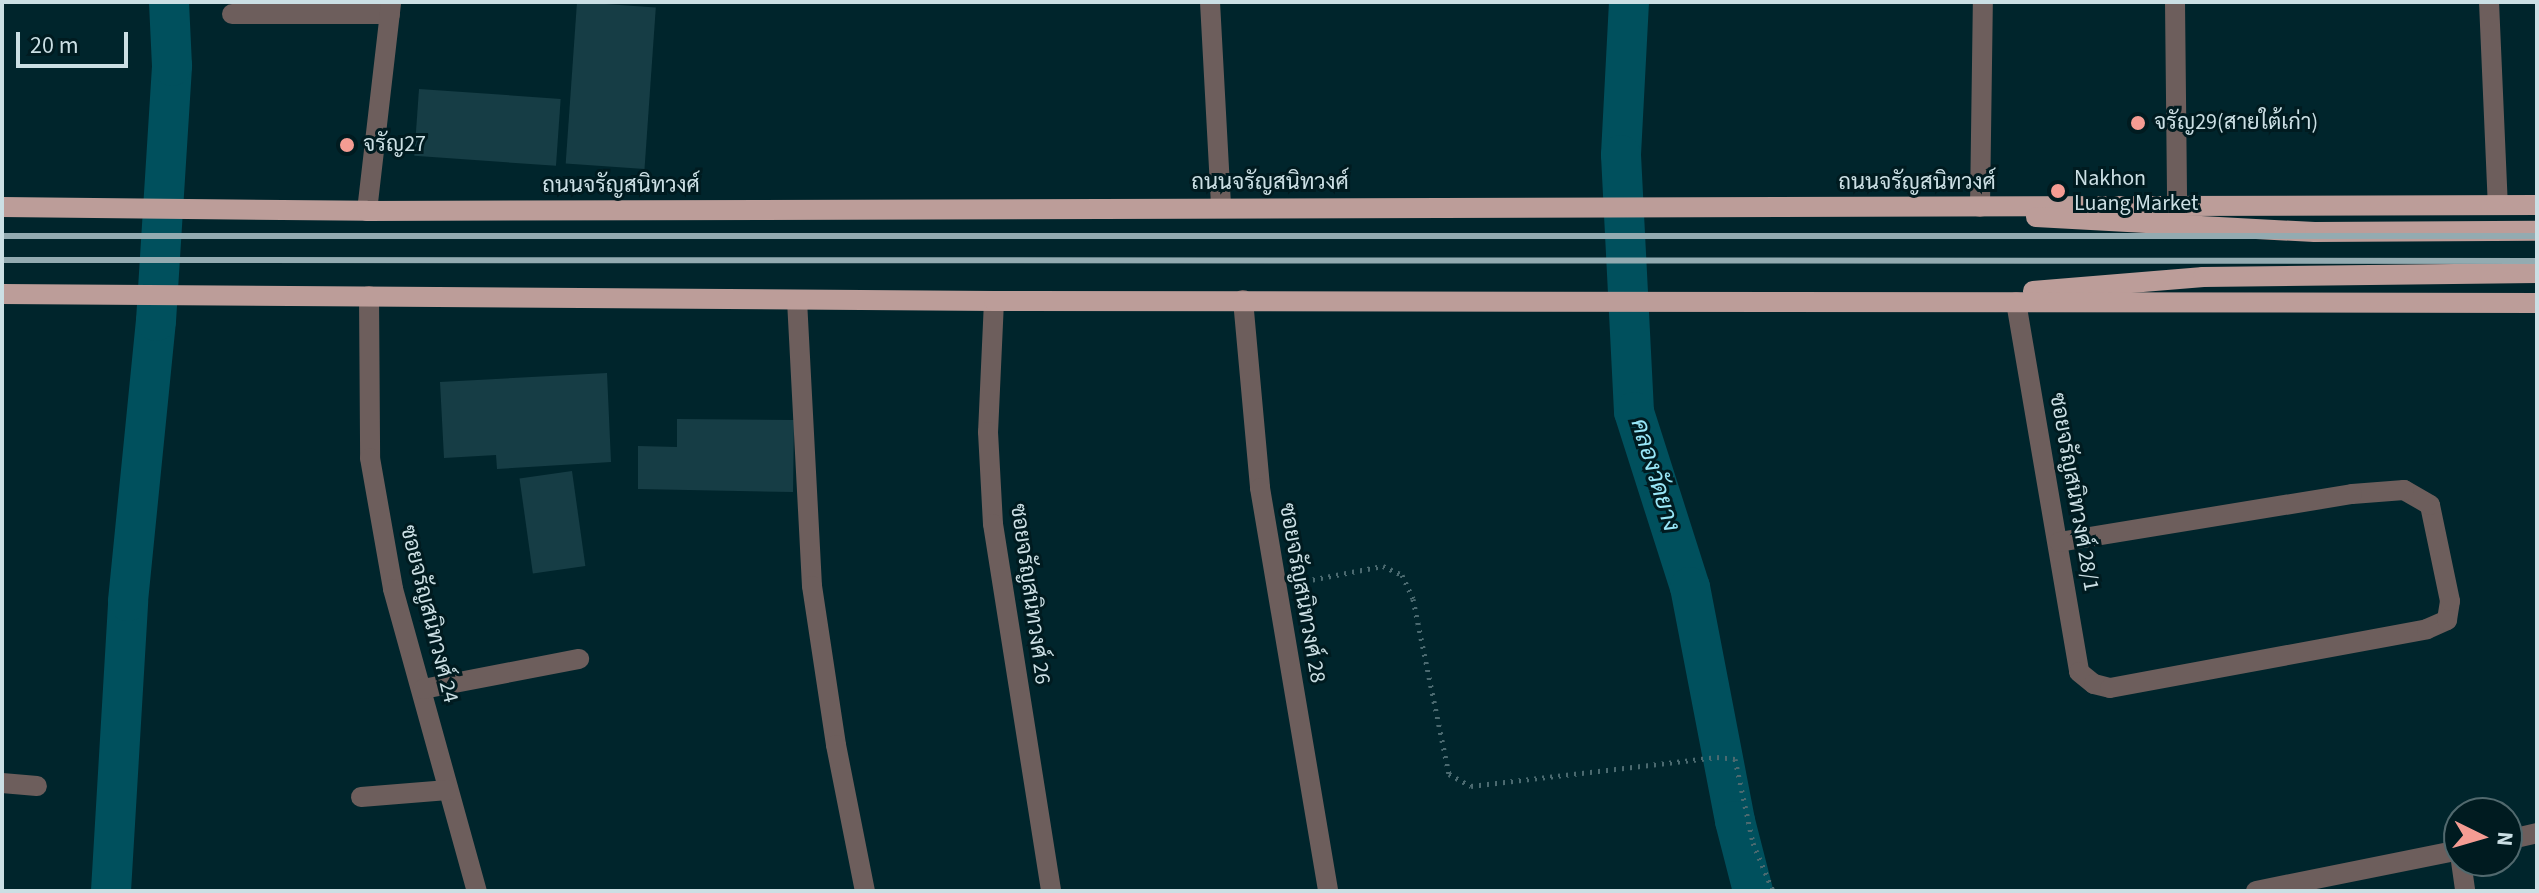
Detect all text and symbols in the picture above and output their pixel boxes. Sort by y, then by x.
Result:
scale bar [20,16,132,66]
text: 20 m [30,28,79,63]
place label: จรัญ29(สายใต้เก่า) [2154,110,2318,136]
marker: จรัญ29(สายใต้เก่า) [2129,114,2147,132]
place label: จรัญ27 [363,132,426,158]
marker: จรัญ27 [338,136,356,154]
place label: Nakhon Luang Market [2074,165,2198,216]
street label: ถนนจรัญสนิทวงศ์ [1191,170,1349,196]
street label: ถนนจรัญสนิทวงศ์ [1838,170,1996,196]
street label: ถนนจรัญสนิทวงศ์ [542,173,700,199]
marker: Nakhon Luang Market [2049,182,2067,200]
street label: ซอยจรัญสนิทวงศ์ 28/1 [2044,391,2104,593]
water label: คลองวัดยาง [1624,415,1686,535]
street label: ซอยจรัญสนิทวงศ์ 28 [1273,501,1331,685]
street label: ซอยจรัญสนิทวงศ์ 26 [1004,502,1056,686]
street label: ซอยจรัญสนิทวงศ์ 24 [394,522,464,706]
north arrow [2443,797,2523,877]
text: N [2488,830,2521,848]

